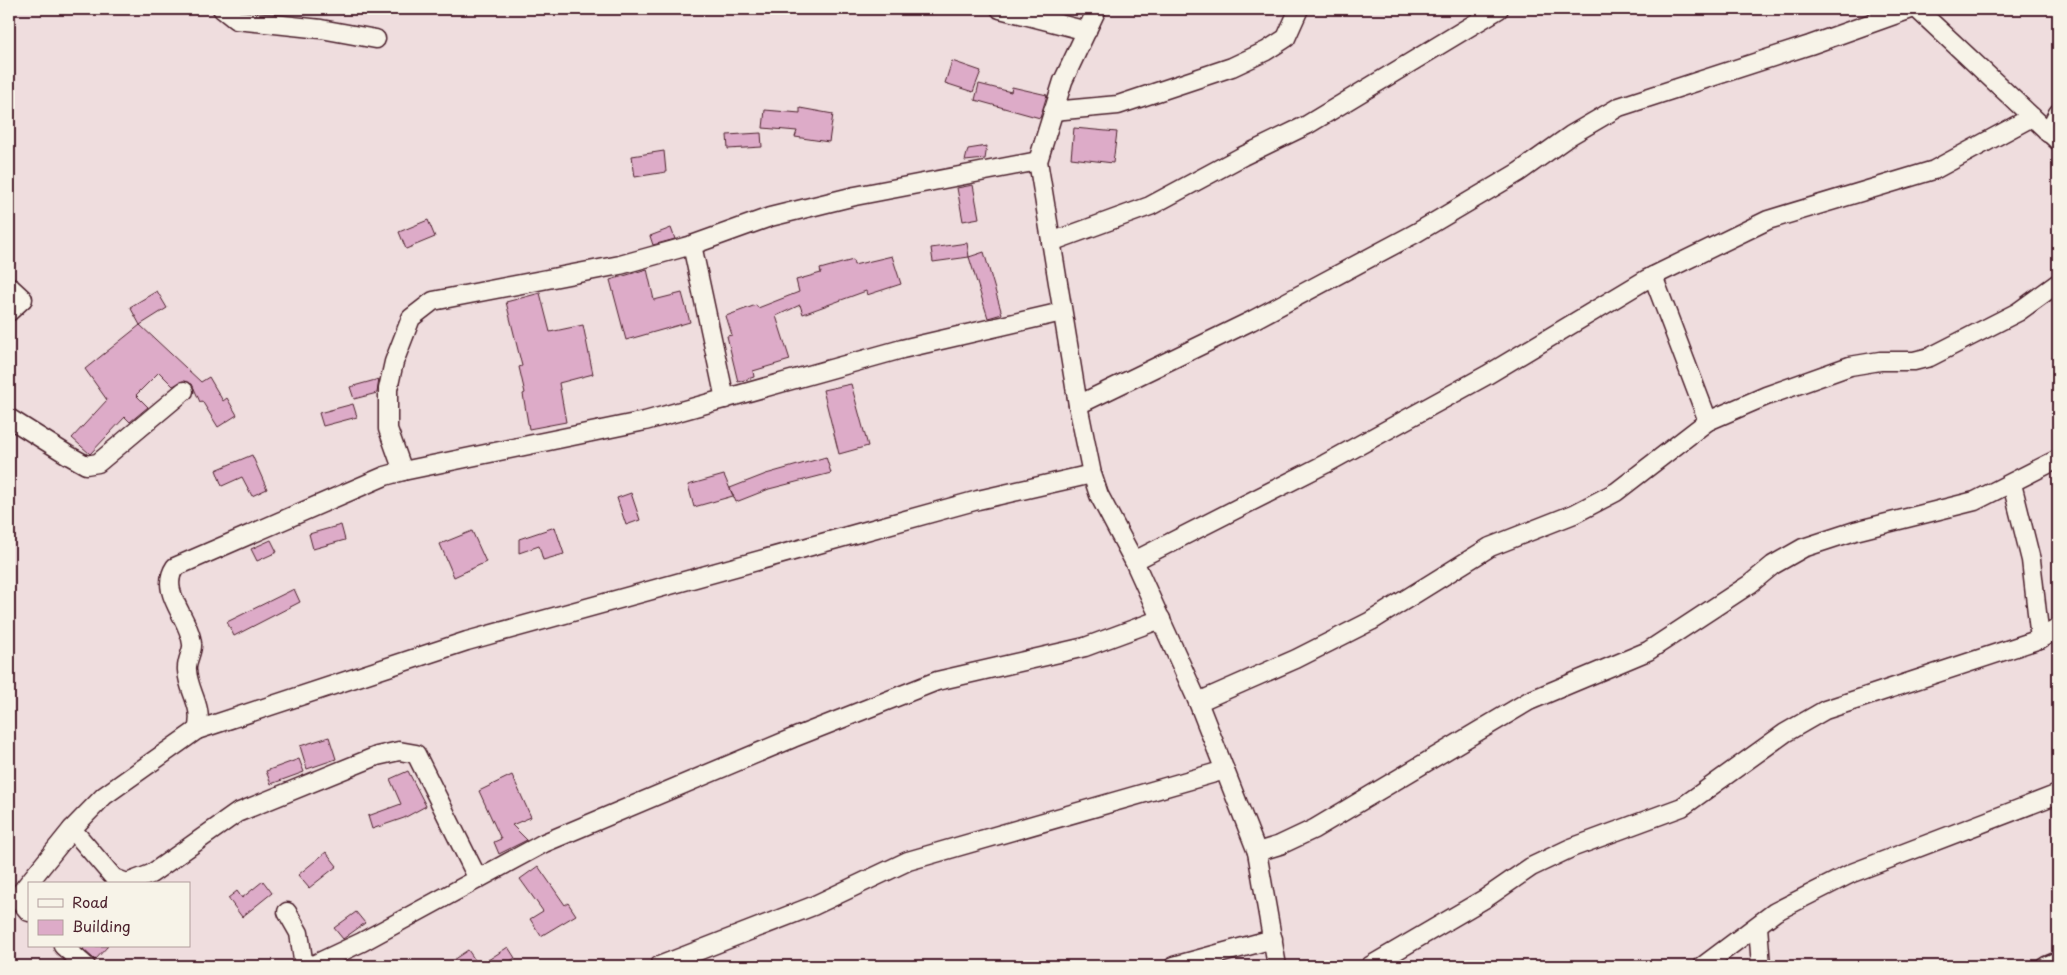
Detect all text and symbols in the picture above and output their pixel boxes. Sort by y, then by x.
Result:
legend [28,882,190,948]
text: Road [72,890,108,913]
text: Building [72,914,131,937]

